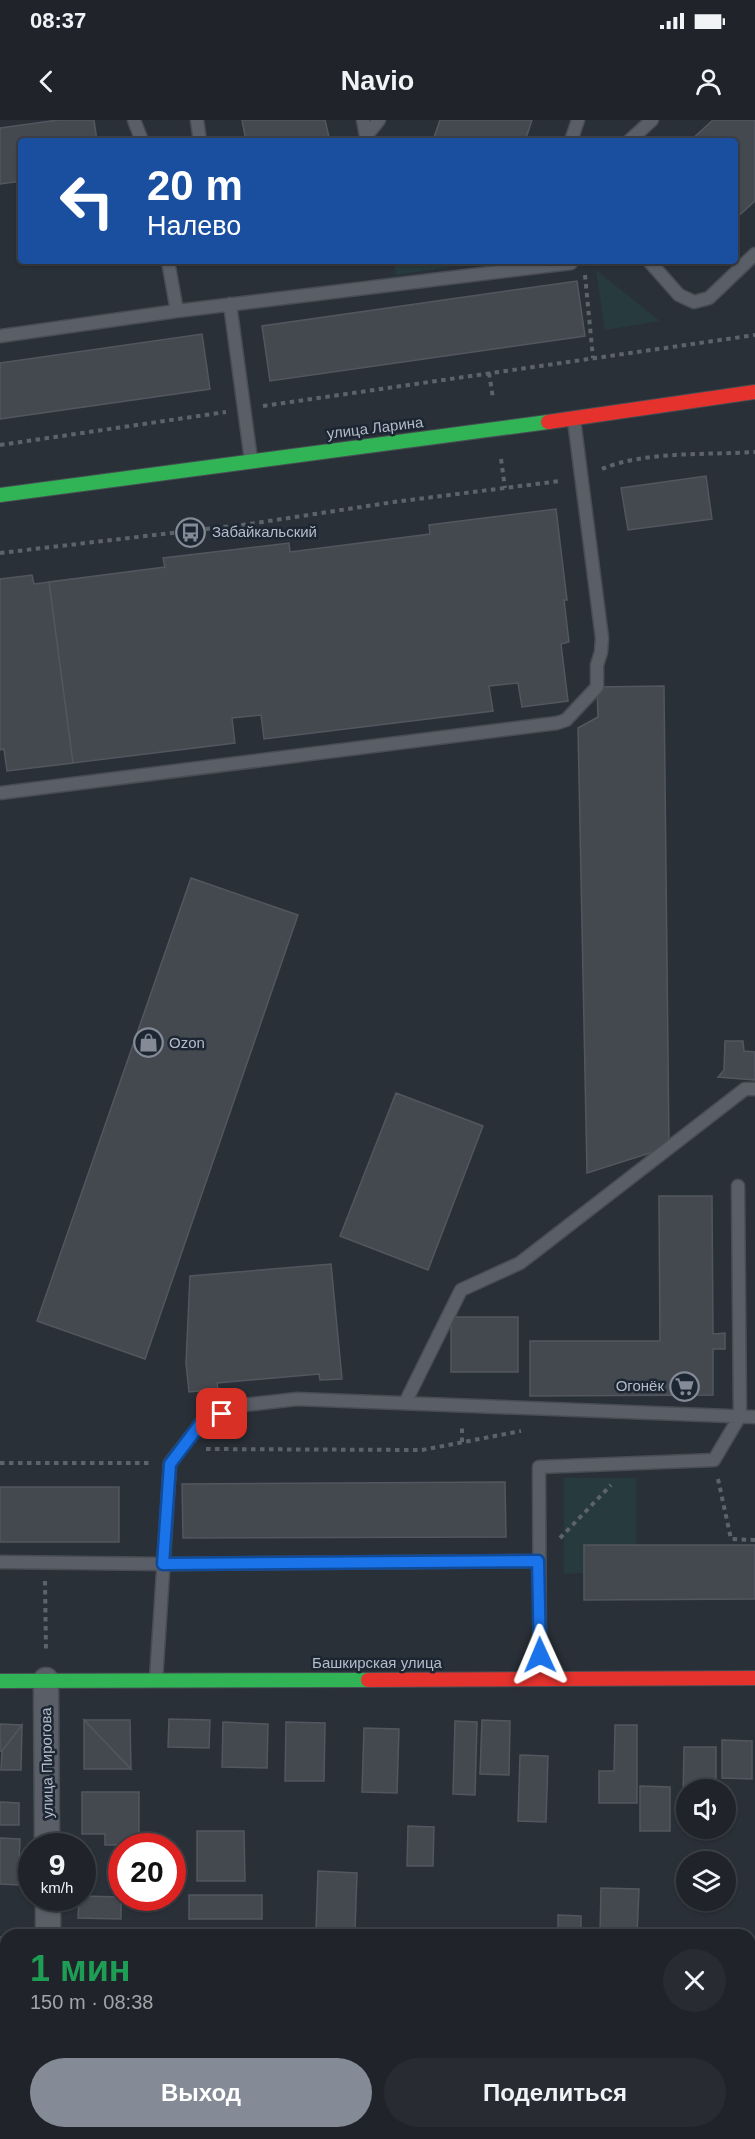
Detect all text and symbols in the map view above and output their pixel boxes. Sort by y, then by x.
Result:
text: 08:37 [30,8,86,33]
icon: back [30,65,63,98]
icon: person [692,65,725,98]
text: Navio [341,66,414,96]
icon: left [48,162,126,240]
text: 20 m [147,162,243,209]
text: Налево [147,211,241,241]
street label: улица Ларина [326,413,425,442]
bus stop icon: Забайкальский [175,516,207,548]
place label: Забайкальский [212,523,317,540]
shop icon: Ozon [132,1027,164,1059]
place label: Ozon [169,1034,205,1051]
supermarket icon: Огонёк [669,1370,701,1402]
place label: Огонёк [616,1377,664,1394]
pin [196,1388,247,1439]
icon: arrive [205,1397,238,1430]
position arrow [508,1623,572,1687]
street label: Башкирская улица [312,1654,443,1671]
street label: улица Пирогова [37,1707,56,1819]
map controls [676,1779,736,1911]
button: sound [676,1779,736,1839]
speed limit sign: 20 [108,1833,186,1911]
text: 9 [49,1848,65,1881]
button: layers [676,1851,736,1911]
text: km/h [41,1879,73,1896]
text: 1 мин [30,1948,131,1989]
button: close [663,1949,726,2012]
text: 150 m · 08:38 [30,1991,153,2013]
button: Выход [30,2058,372,2127]
button: Поделиться [384,2058,726,2127]

